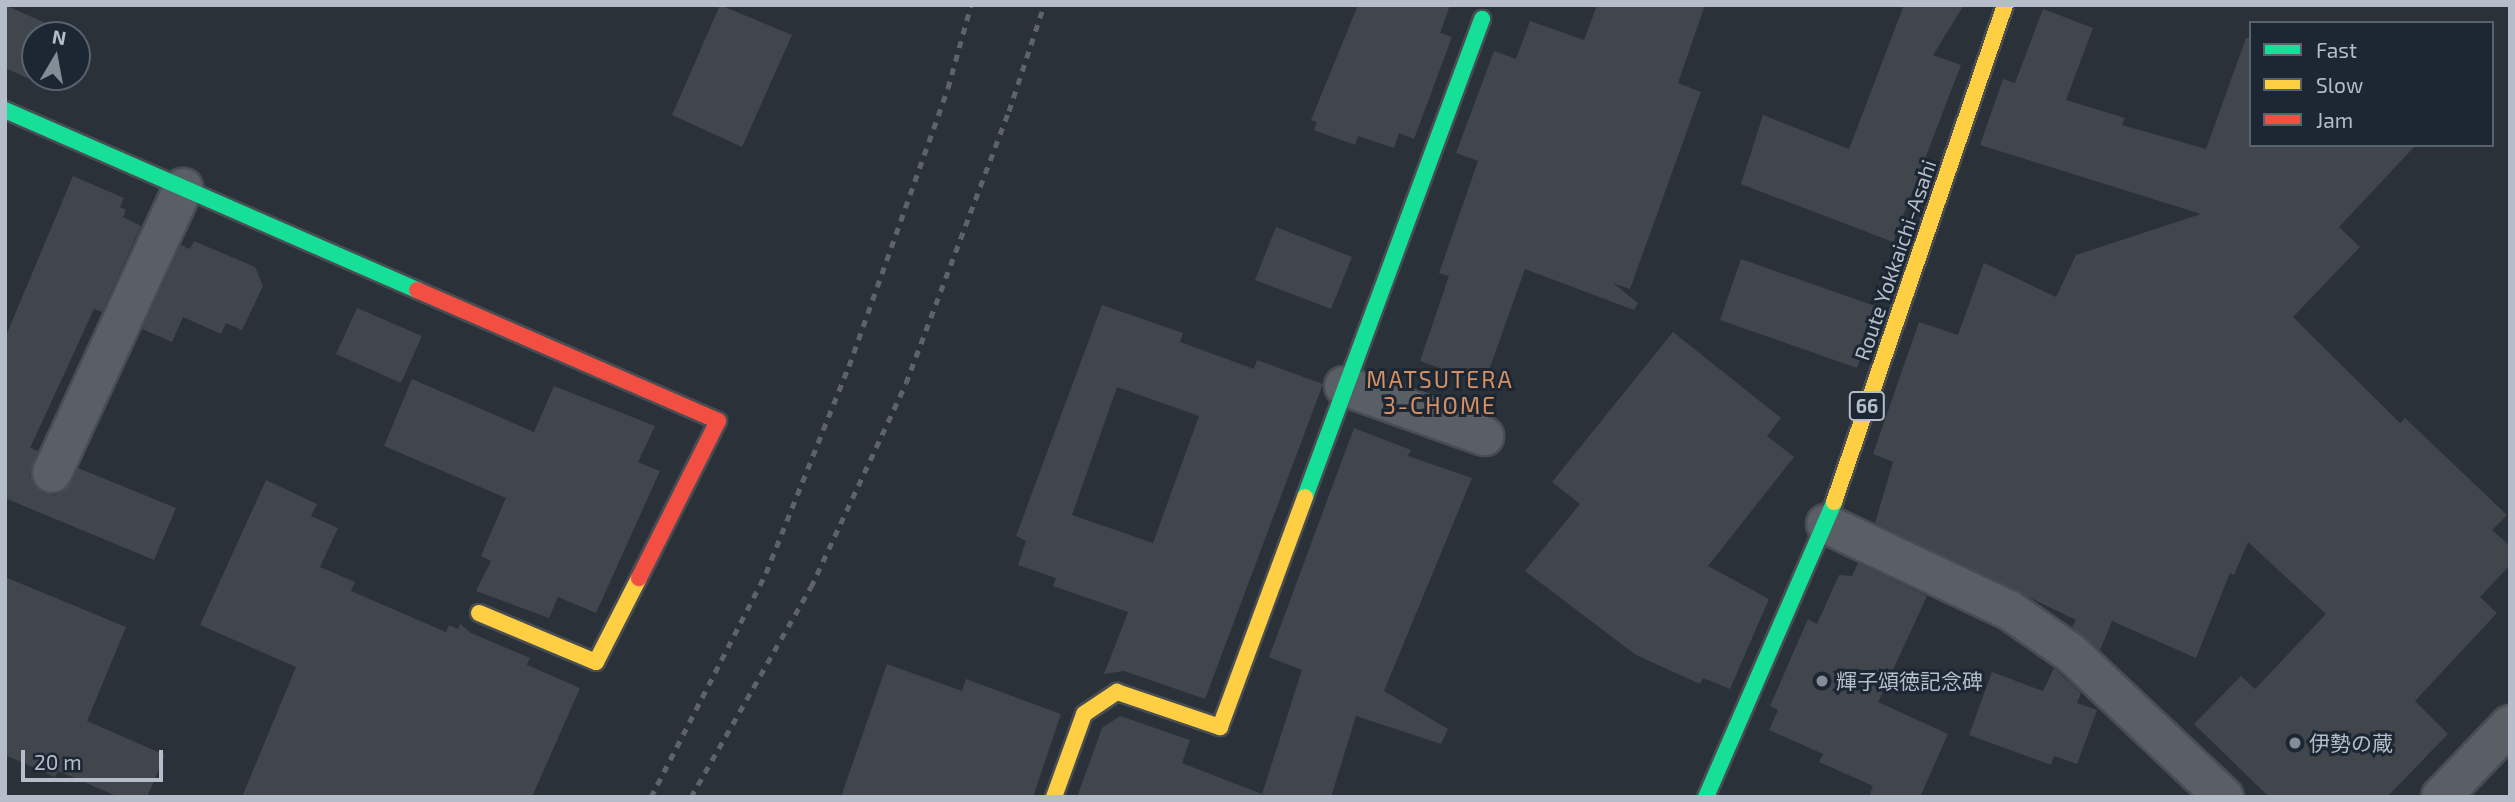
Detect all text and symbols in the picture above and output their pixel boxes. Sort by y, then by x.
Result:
north arrow [21,21,91,91]
legend [2249,21,2494,147]
text: N [51,24,68,49]
text: Fast [2316,37,2357,62]
text: Slow [2316,72,2363,97]
text: Jam [2316,107,2353,132]
street label: Route Yokkaichi-Asahi [1849,156,1941,364]
district label: MATSUTERA 3-CHOME [1367,365,1513,419]
road number: 66 [1848,390,1886,422]
place label: 輝子頌徳記念碑 [1836,668,1983,694]
marker: 輝子頌徳記念碑 [1814,673,1830,689]
place label: 伊勢の蔵 [2309,730,2393,756]
marker: 伊勢の蔵 [2287,735,2303,751]
scale bar [24,736,166,780]
text: 20 m [34,749,82,774]

